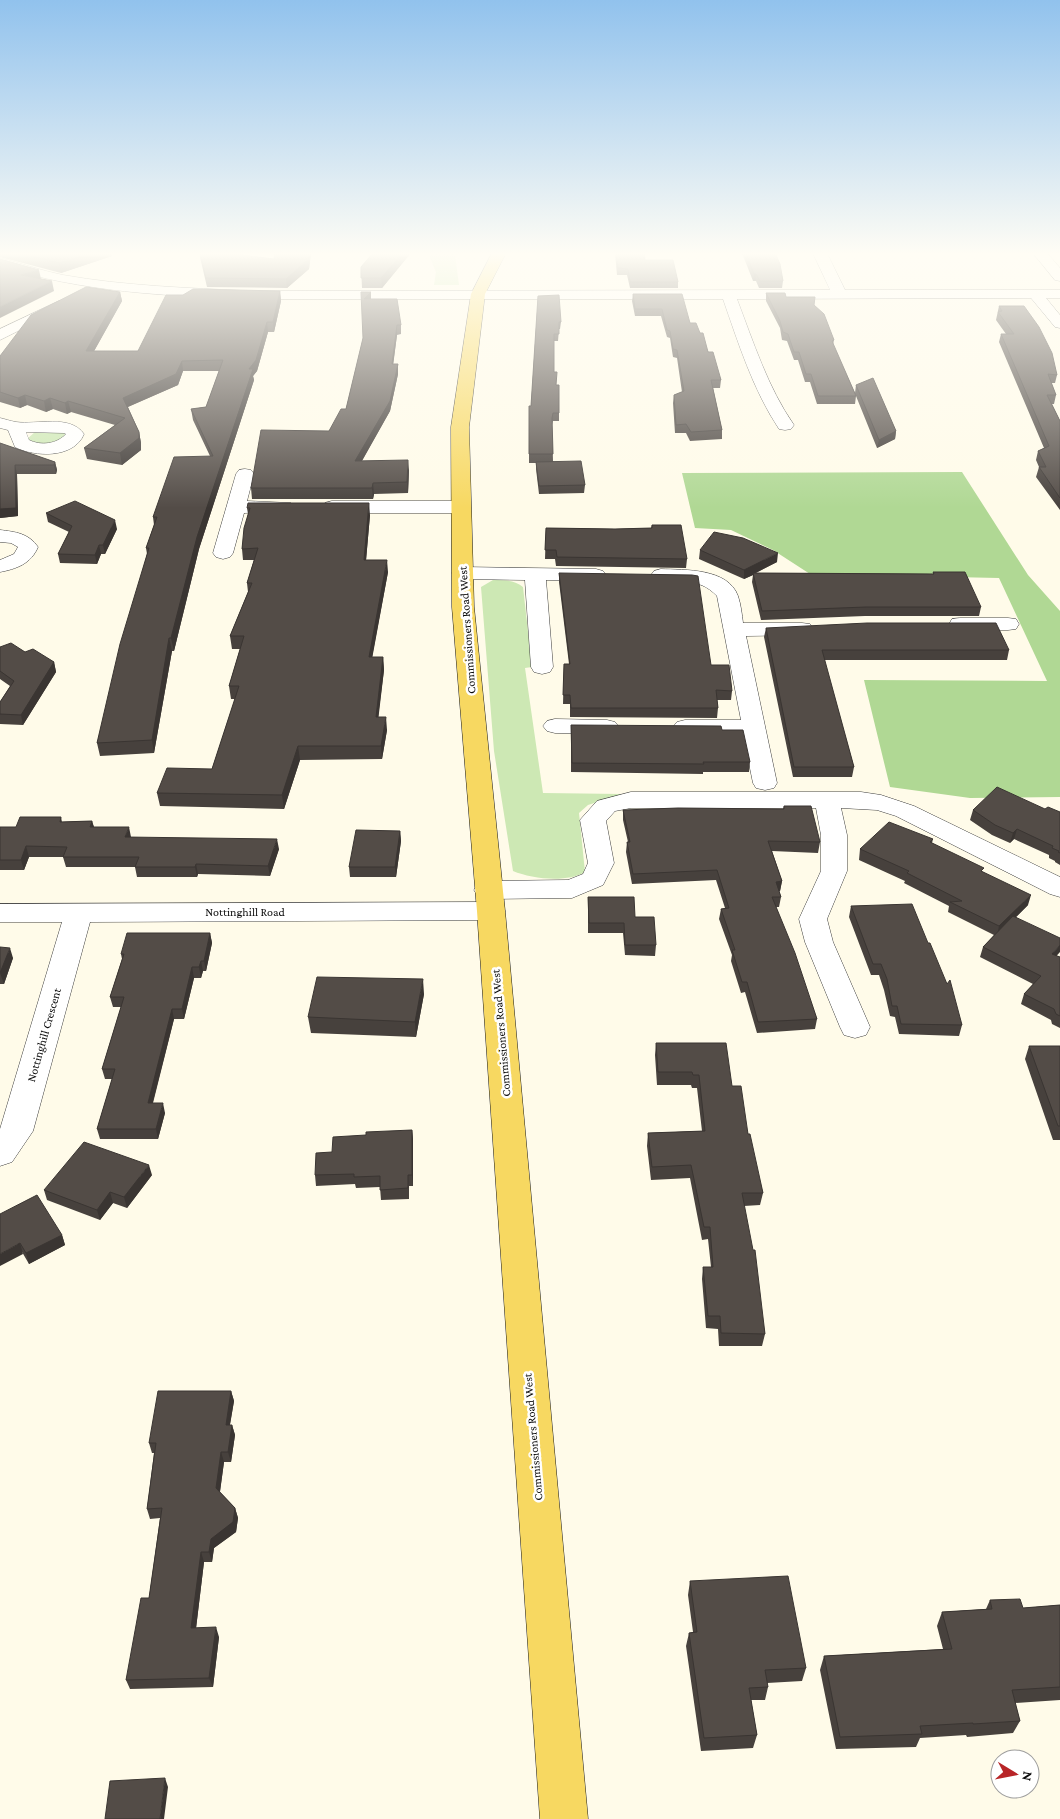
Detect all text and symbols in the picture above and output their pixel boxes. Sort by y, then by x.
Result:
street label: Commissioners Road West [455,565,478,694]
street label: Nottinghill Road [205,905,285,919]
street label: Commissioners Road West [488,968,514,1097]
street label: Nottinghill Crescent [24,986,64,1084]
street label: Commissioners Road West [520,1372,546,1501]
north arrow [990,1749,1040,1799]
text: N [1019,1770,1037,1783]

